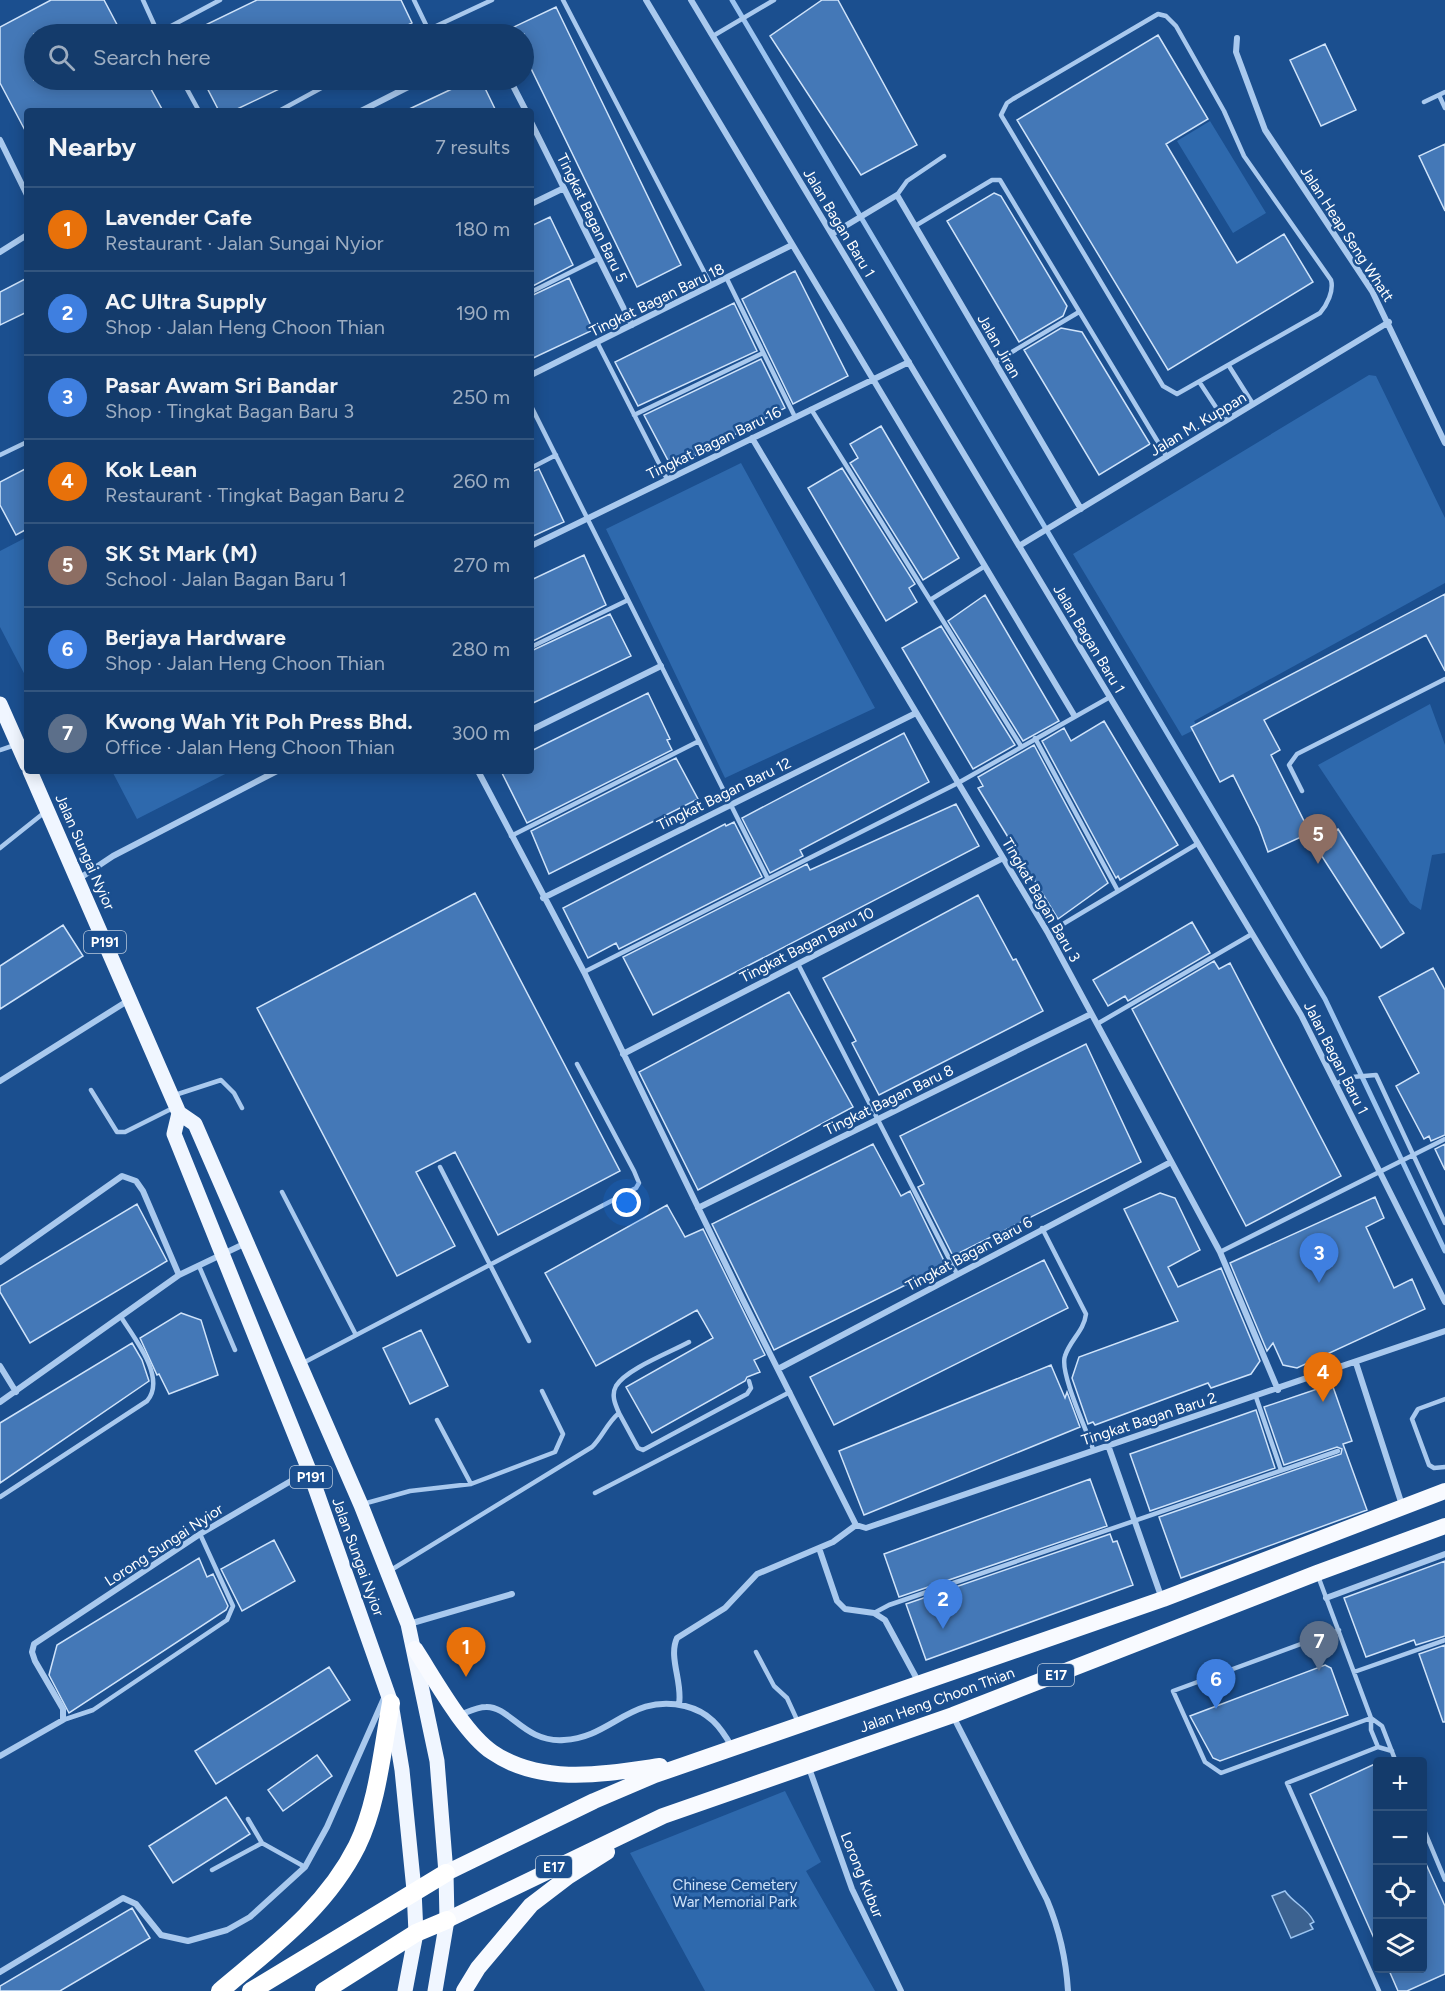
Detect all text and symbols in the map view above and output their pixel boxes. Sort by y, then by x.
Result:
search box [24,24,534,90]
icon: search [45,41,78,74]
text: Search here [93,44,211,71]
text: Nearby [48,131,136,163]
text: 7 results [435,135,510,159]
street label: Tingkat Bagan Baru 5 [553,151,631,285]
street label: Jalan Heap Seng Whatt [1296,163,1398,305]
street label: Jalan Bagan Baru 1 [799,165,879,281]
text: Lavender Cafe [105,204,252,231]
text: 1 [63,217,72,241]
text: 180 m [455,217,510,241]
text: Restaurant · Jalan Sungai Nyior [105,231,384,255]
street label: Tingkat Bagan Baru 18 [587,260,727,340]
text: AC Ultra Supply [105,288,267,315]
text: 2 [62,301,73,325]
text: 190 m [456,301,510,325]
street label: Jalan Jiran [974,311,1024,381]
text: Shop · Jalan Heng Choon Thian [105,315,385,339]
text: Pasar Awam Sri Bandar [105,372,338,399]
text: 3 [62,385,73,409]
text: 250 m [453,385,510,409]
street label: Jalan M. Kuppan [1147,388,1249,460]
text: Shop · Tingkat Bagan Baru 3 [105,399,354,423]
street label: Tingkat Bagan Baru 16 [644,402,784,483]
text: Kok Lean [105,456,197,483]
text: 4 [61,469,74,493]
text: 260 m [453,469,510,493]
text: Restaurant · Tingkat Bagan Baru 2 [105,483,405,507]
text: SK St Mark (M) [105,540,257,567]
text: 5 [62,553,73,577]
text: 270 m [453,553,510,577]
text: School · Jalan Bagan Baru 1 [105,567,347,591]
street label: Jalan Bagan Baru 1 [1049,581,1129,697]
text: Berjaya Hardware [105,624,286,651]
text: 6 [62,637,73,661]
text: 280 m [452,637,510,661]
text: Shop · Jalan Heng Choon Thian [105,651,385,675]
text: Kwong Wah Yit Poh Press Bhd. [105,708,413,735]
text: 7 [62,721,73,745]
text: 300 m [452,721,510,745]
text: Office · Jalan Heng Choon Thian [105,735,395,759]
street label: Tingkat Bagan Baru 12 [654,754,794,834]
street label: Jalan Sungai Nyior [51,791,119,913]
pin: 5 [1298,814,1338,864]
street label: Tingkat Bagan Baru 3 [998,835,1084,965]
street label: Tingkat Bagan Baru 10 [737,903,877,987]
road number: P191 [84,931,126,953]
street label: Jalan Bagan Baru 1 [1300,999,1372,1117]
street label: Tingkat Bagan Baru 8 [821,1061,957,1139]
your location [612,1188,641,1217]
street label: Tingkat Bagan Baru 6 [903,1213,1036,1295]
pin: 3 [1300,1234,1338,1283]
pin: 4 [1304,1352,1342,1402]
street label: Tingkat Bagan Baru 2 [1079,1389,1219,1449]
road number: P191 [290,1466,332,1488]
street label: Jalan Sungai Nyior [328,1495,388,1619]
street label: Lorong Sungai Nyior [101,1500,227,1590]
pin: 2 [924,1580,962,1629]
pin: 7 [1300,1622,1338,1671]
pin: 1 [446,1628,486,1677]
pin: 6 [1196,1660,1236,1709]
street label: Jalan Heng Choon Thian [857,1664,1017,1736]
road number: E17 [1038,1664,1074,1686]
map controls [1373,1757,1427,1973]
button: + [1373,1757,1427,1811]
button: − [1373,1811,1427,1865]
street label: Lorong Kubur [837,1829,887,1921]
road number: E17 [536,1856,572,1878]
button: locate [1373,1865,1427,1919]
park label: Chinese Cemetery War Memorial Park [673,1876,798,1911]
button: layers [1373,1919,1427,1973]

